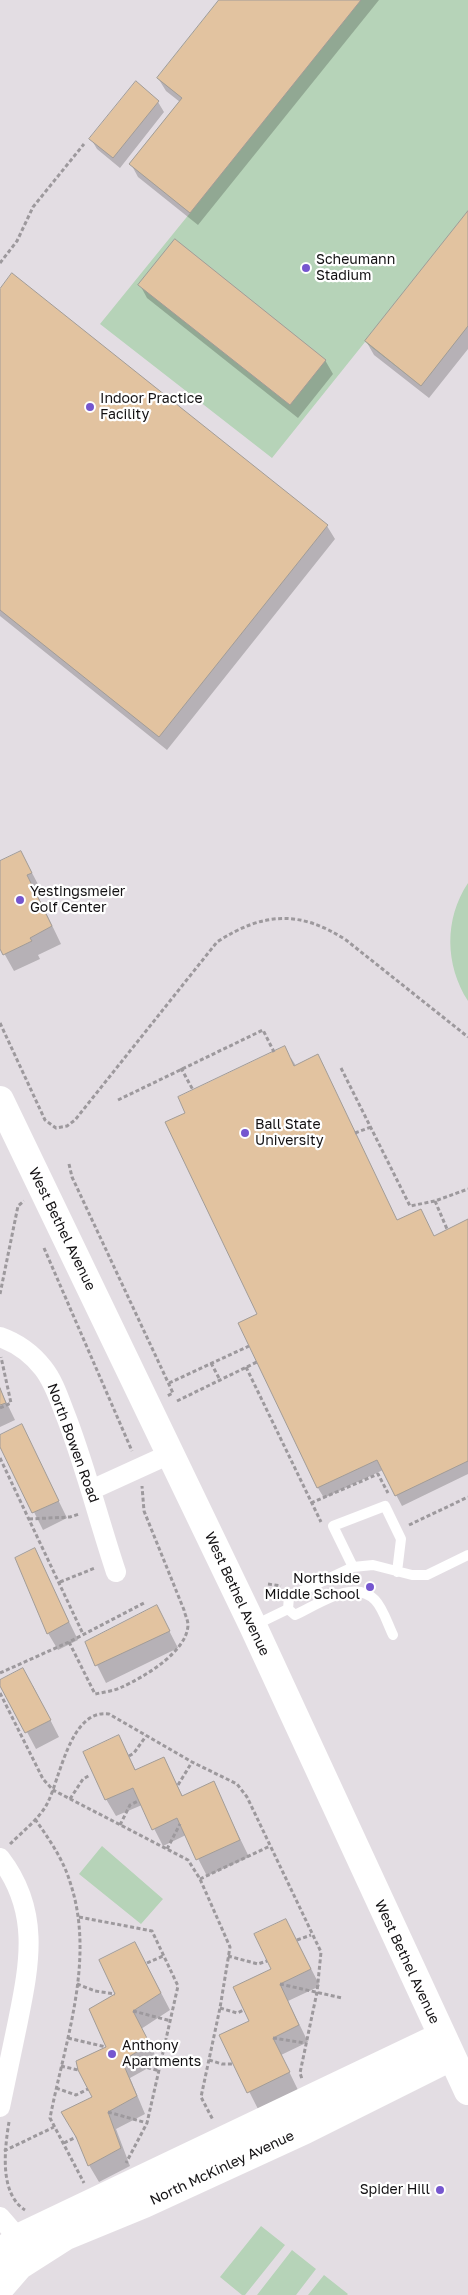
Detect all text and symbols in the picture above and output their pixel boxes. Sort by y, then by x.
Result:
place label: Scheumann Stadium [316,252,395,284]
marker: Scheumann Stadium [300,262,312,274]
place label: Indoor Practice Facility [100,391,203,424]
marker: Indoor Practice Facility [84,401,96,413]
place label: Yestingsmeier Golf Center [30,884,125,916]
marker: Yestingsmeier Golf Center [14,894,26,906]
place label: Ball State University [255,1117,324,1150]
marker: Ball State University [239,1127,251,1139]
street label: West Bethel Avenue [25,1165,99,1293]
street label: North Bowen Road [44,1381,102,1505]
street label: West Bethel Avenue [201,1529,273,1659]
place label: Northside Middle School [265,1571,360,1604]
marker: Northside Middle School [364,1581,376,1593]
street label: West Bethel Avenue [371,1897,443,2027]
place label: Anthony Apartments [122,2038,201,2070]
marker: Anthony Apartments [106,2048,118,2060]
street label: North McKinley Avenue [147,2127,297,2209]
place label: Spider Hill [360,2182,430,2198]
marker: Spider Hill [434,2184,446,2196]

